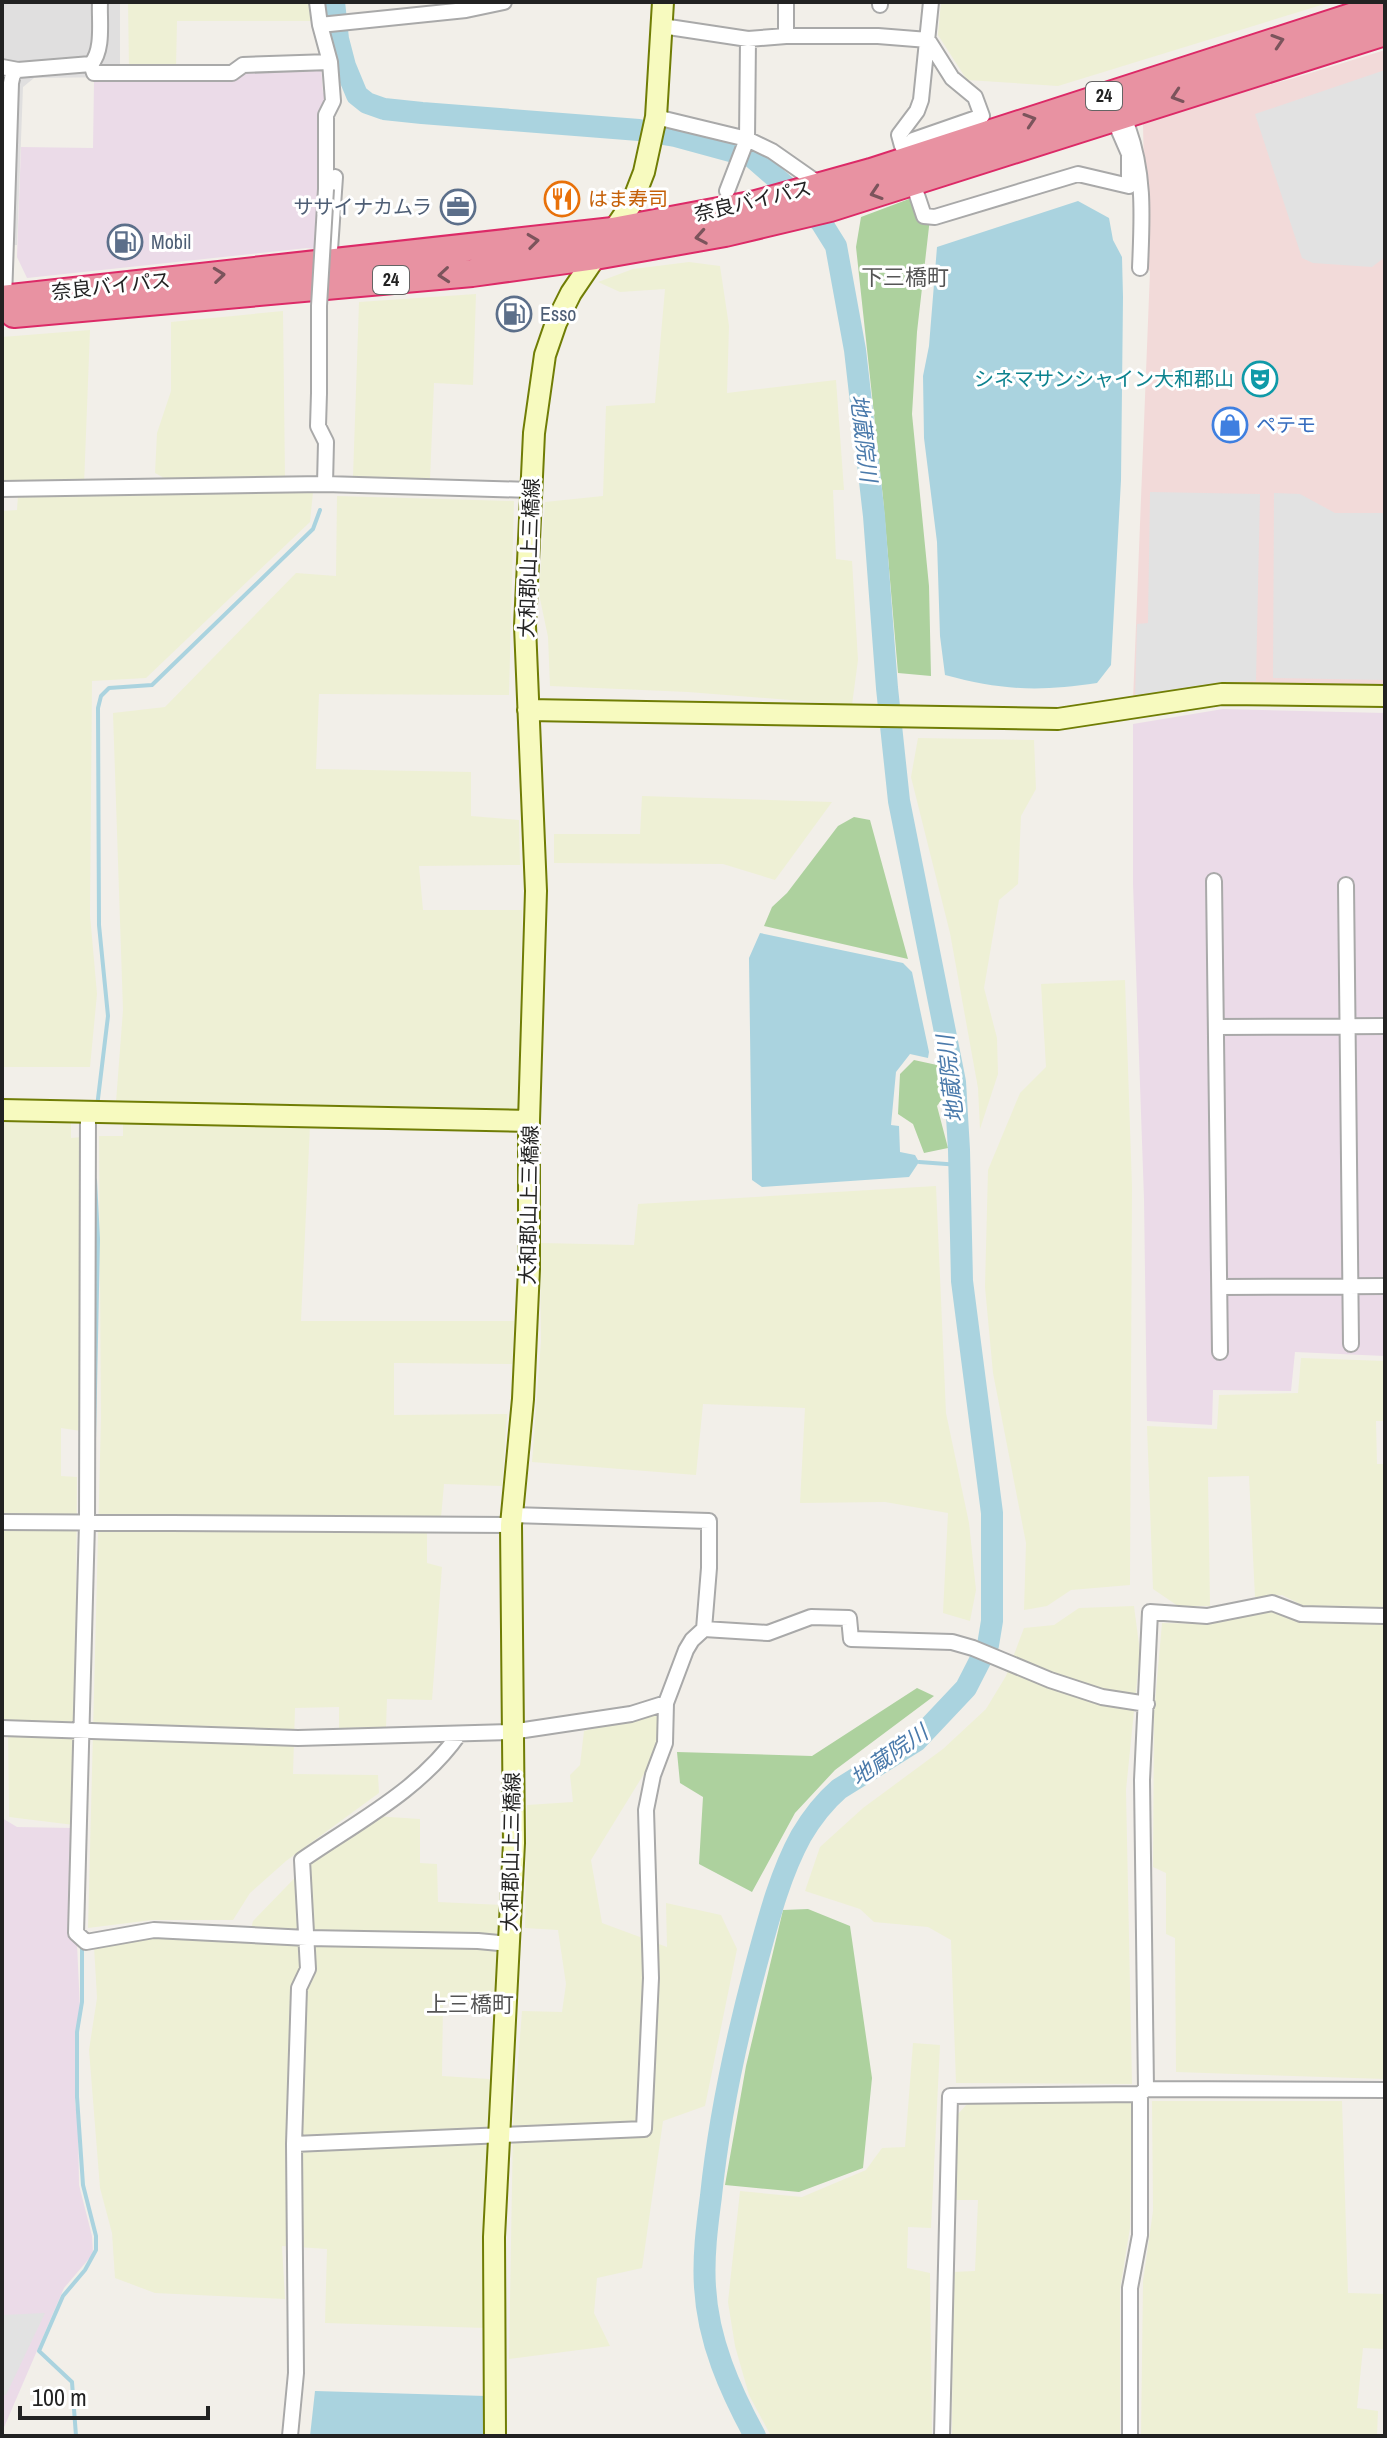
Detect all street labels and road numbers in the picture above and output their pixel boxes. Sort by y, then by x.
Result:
road number: 24 [1086,82,1122,110]
street label: 奈良バイパス [692,174,814,227]
street label: 奈良バイパス [50,266,172,305]
road number: 24 [373,266,409,294]
street label: 大和郡山上三橋線 [512,478,545,638]
street label: 大和郡山上三橋線 [514,1125,543,1285]
street label: 大和郡山上三橋線 [496,1772,525,1932]

